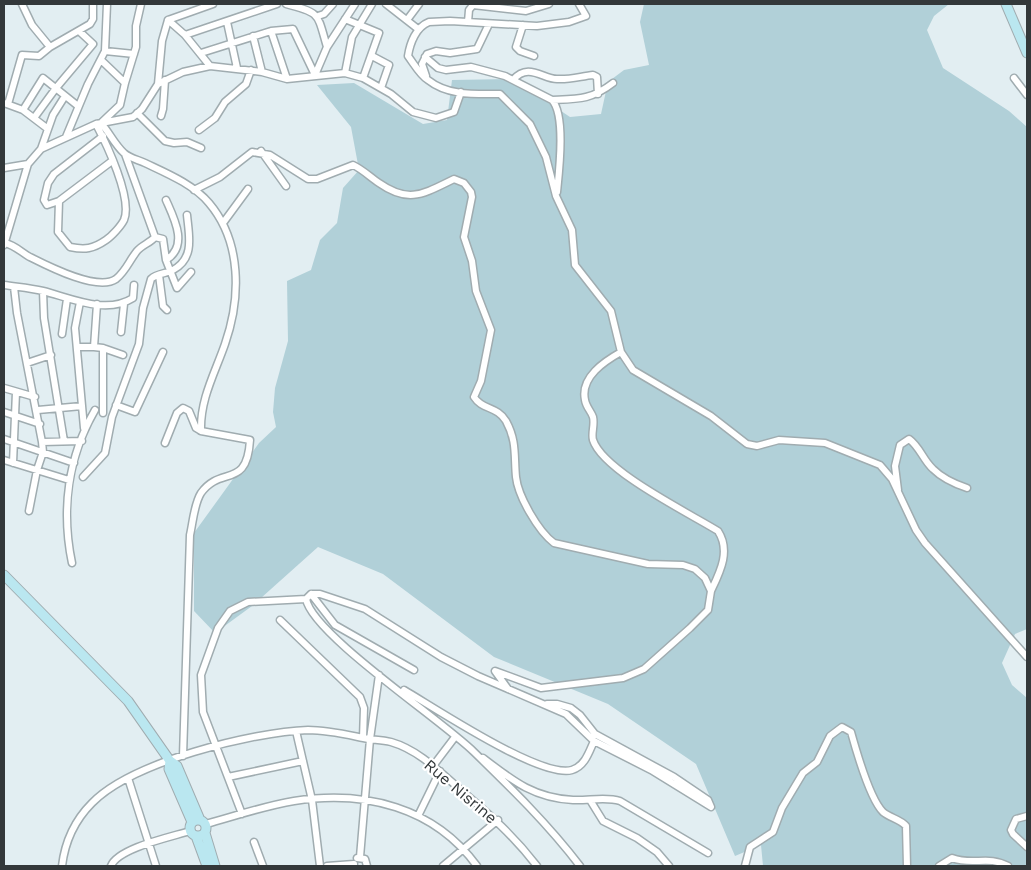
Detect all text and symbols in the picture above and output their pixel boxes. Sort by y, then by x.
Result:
street label: Rue Nisrine [420,755,501,827]

